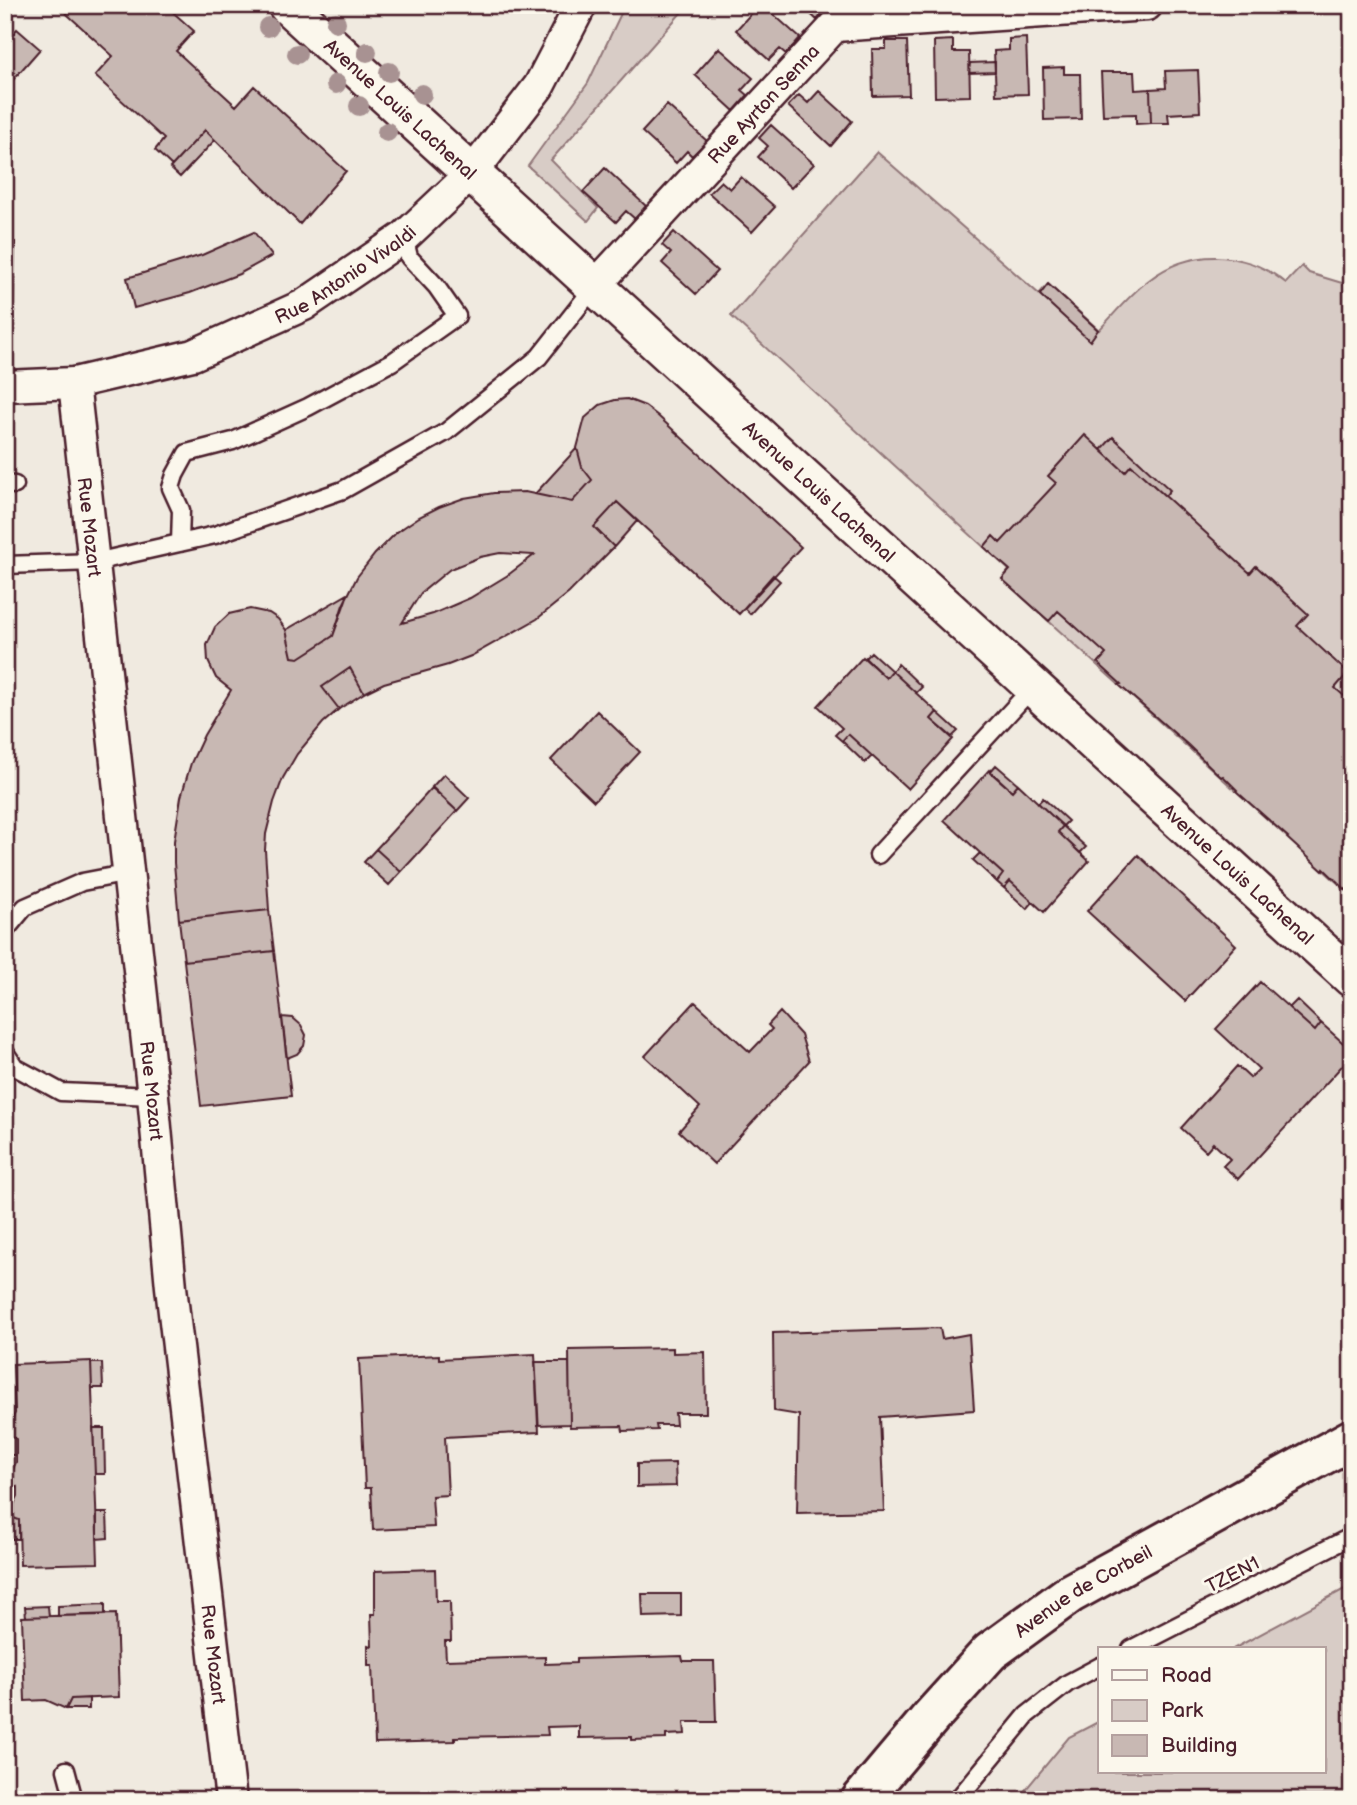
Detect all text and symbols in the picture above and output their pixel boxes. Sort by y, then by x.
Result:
street label: Avenue Louis Lachenal [319,35,481,185]
street label: Rue Ayrton Senna [704,40,825,169]
street label: Rue Antonio Vivaldi [272,221,422,330]
street label: Avenue Louis Lachenal [737,417,899,568]
street label: Rue Mozart [72,476,105,578]
street label: Avenue Louis Lachenal [1156,799,1318,950]
street label: Rue Mozart [134,1040,167,1142]
street label: Avenue de Corbeil [1010,1541,1157,1643]
street label: TZEN1 [1202,1552,1263,1599]
street label: Rue Mozart [195,1603,230,1706]
legend [1098,1647,1326,1773]
text: Road [1161,1663,1212,1688]
text: Park [1161,1698,1204,1723]
text: Building [1161,1733,1237,1758]

